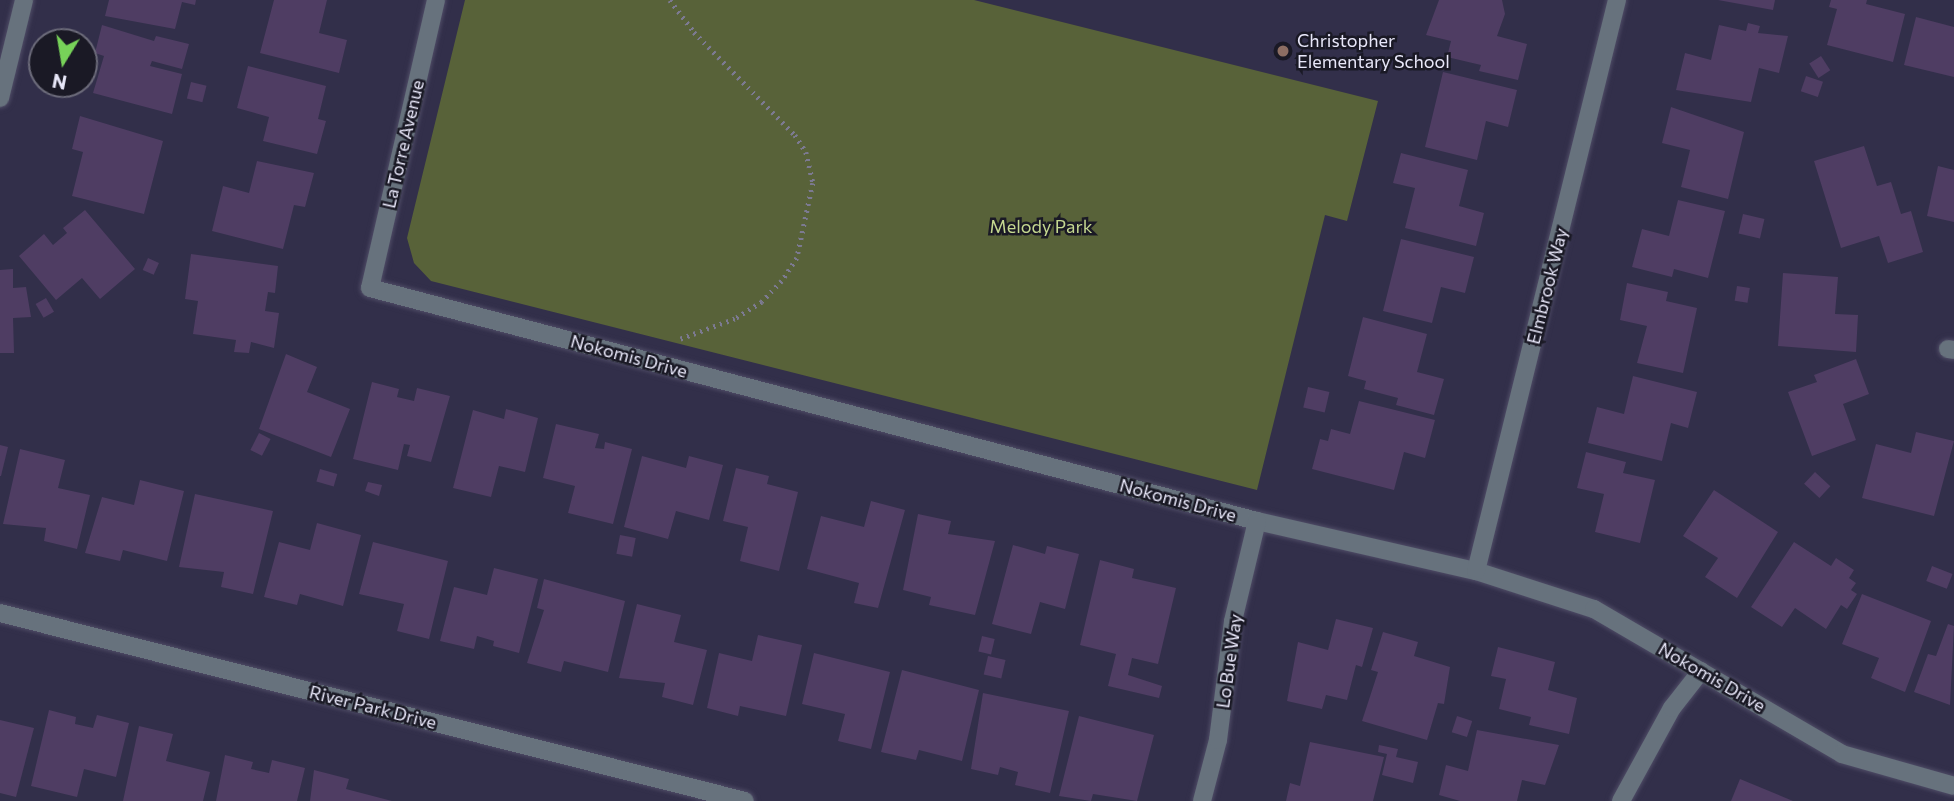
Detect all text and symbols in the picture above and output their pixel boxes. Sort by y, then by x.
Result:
north arrow [28,28,98,98]
place label: Christopher Elementary School [1297,30,1450,72]
marker: Christopher Elementary School [1275,43,1291,59]
text: N [50,69,68,95]
street label: La Torre Avenue [378,78,428,210]
park label: Melody Park [990,215,1092,237]
street label: Elmbrook Way [1522,226,1572,346]
street label: Nokomis Drive [568,330,690,382]
street label: Nokomis Drive [1117,474,1239,526]
street label: Lo Bue Way [1212,612,1246,710]
street label: Nokomis Drive [1655,638,1769,716]
street label: River Park Drive [307,681,439,733]

